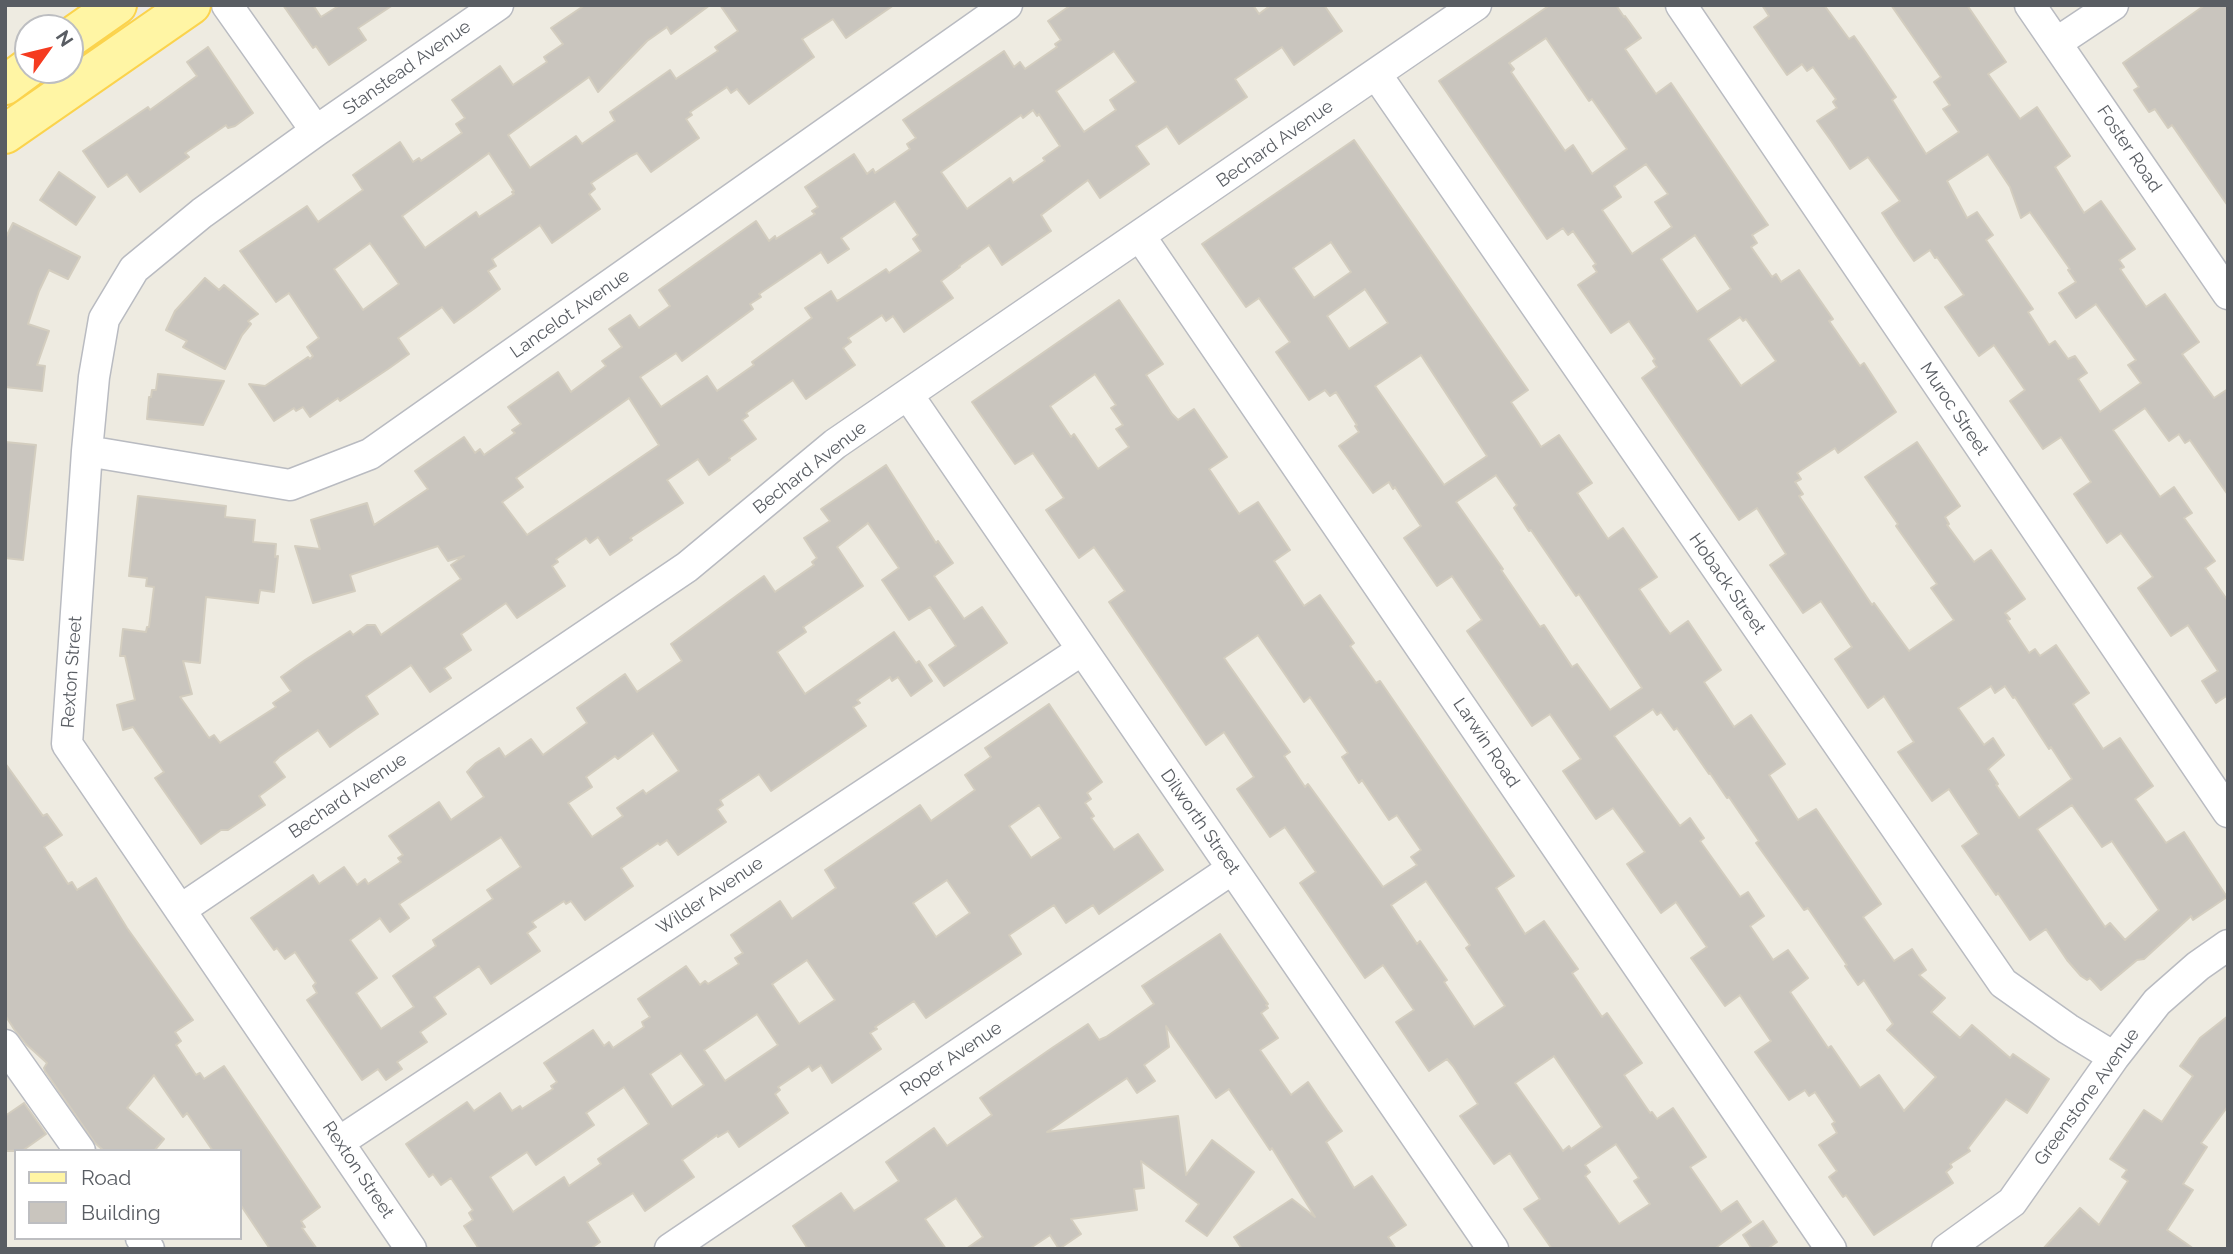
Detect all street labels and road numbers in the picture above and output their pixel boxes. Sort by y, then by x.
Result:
street label: Stanstead Avenue [339,16,475,120]
street label: Bechard Avenue [1212,96,1338,192]
street label: Foster Road [2092,102,2166,196]
street label: Lancelot Avenue [506,265,634,363]
street label: Muroc Street [1915,358,1993,460]
street label: Bechard Avenue [749,417,871,519]
street label: Hoback Street [1684,529,1770,639]
street label: Rexton Street [57,615,87,729]
street label: Larwin Road [1448,694,1524,792]
street label: Bechard Avenue [285,749,411,843]
street label: Dilworth Street [1156,765,1244,879]
street label: Wilder Avenue [653,853,767,939]
street label: Roper Avenue [896,1017,1006,1101]
street label: Greenstone Avenue [2030,1024,2144,1170]
street label: Rexton Street [318,1117,398,1223]

